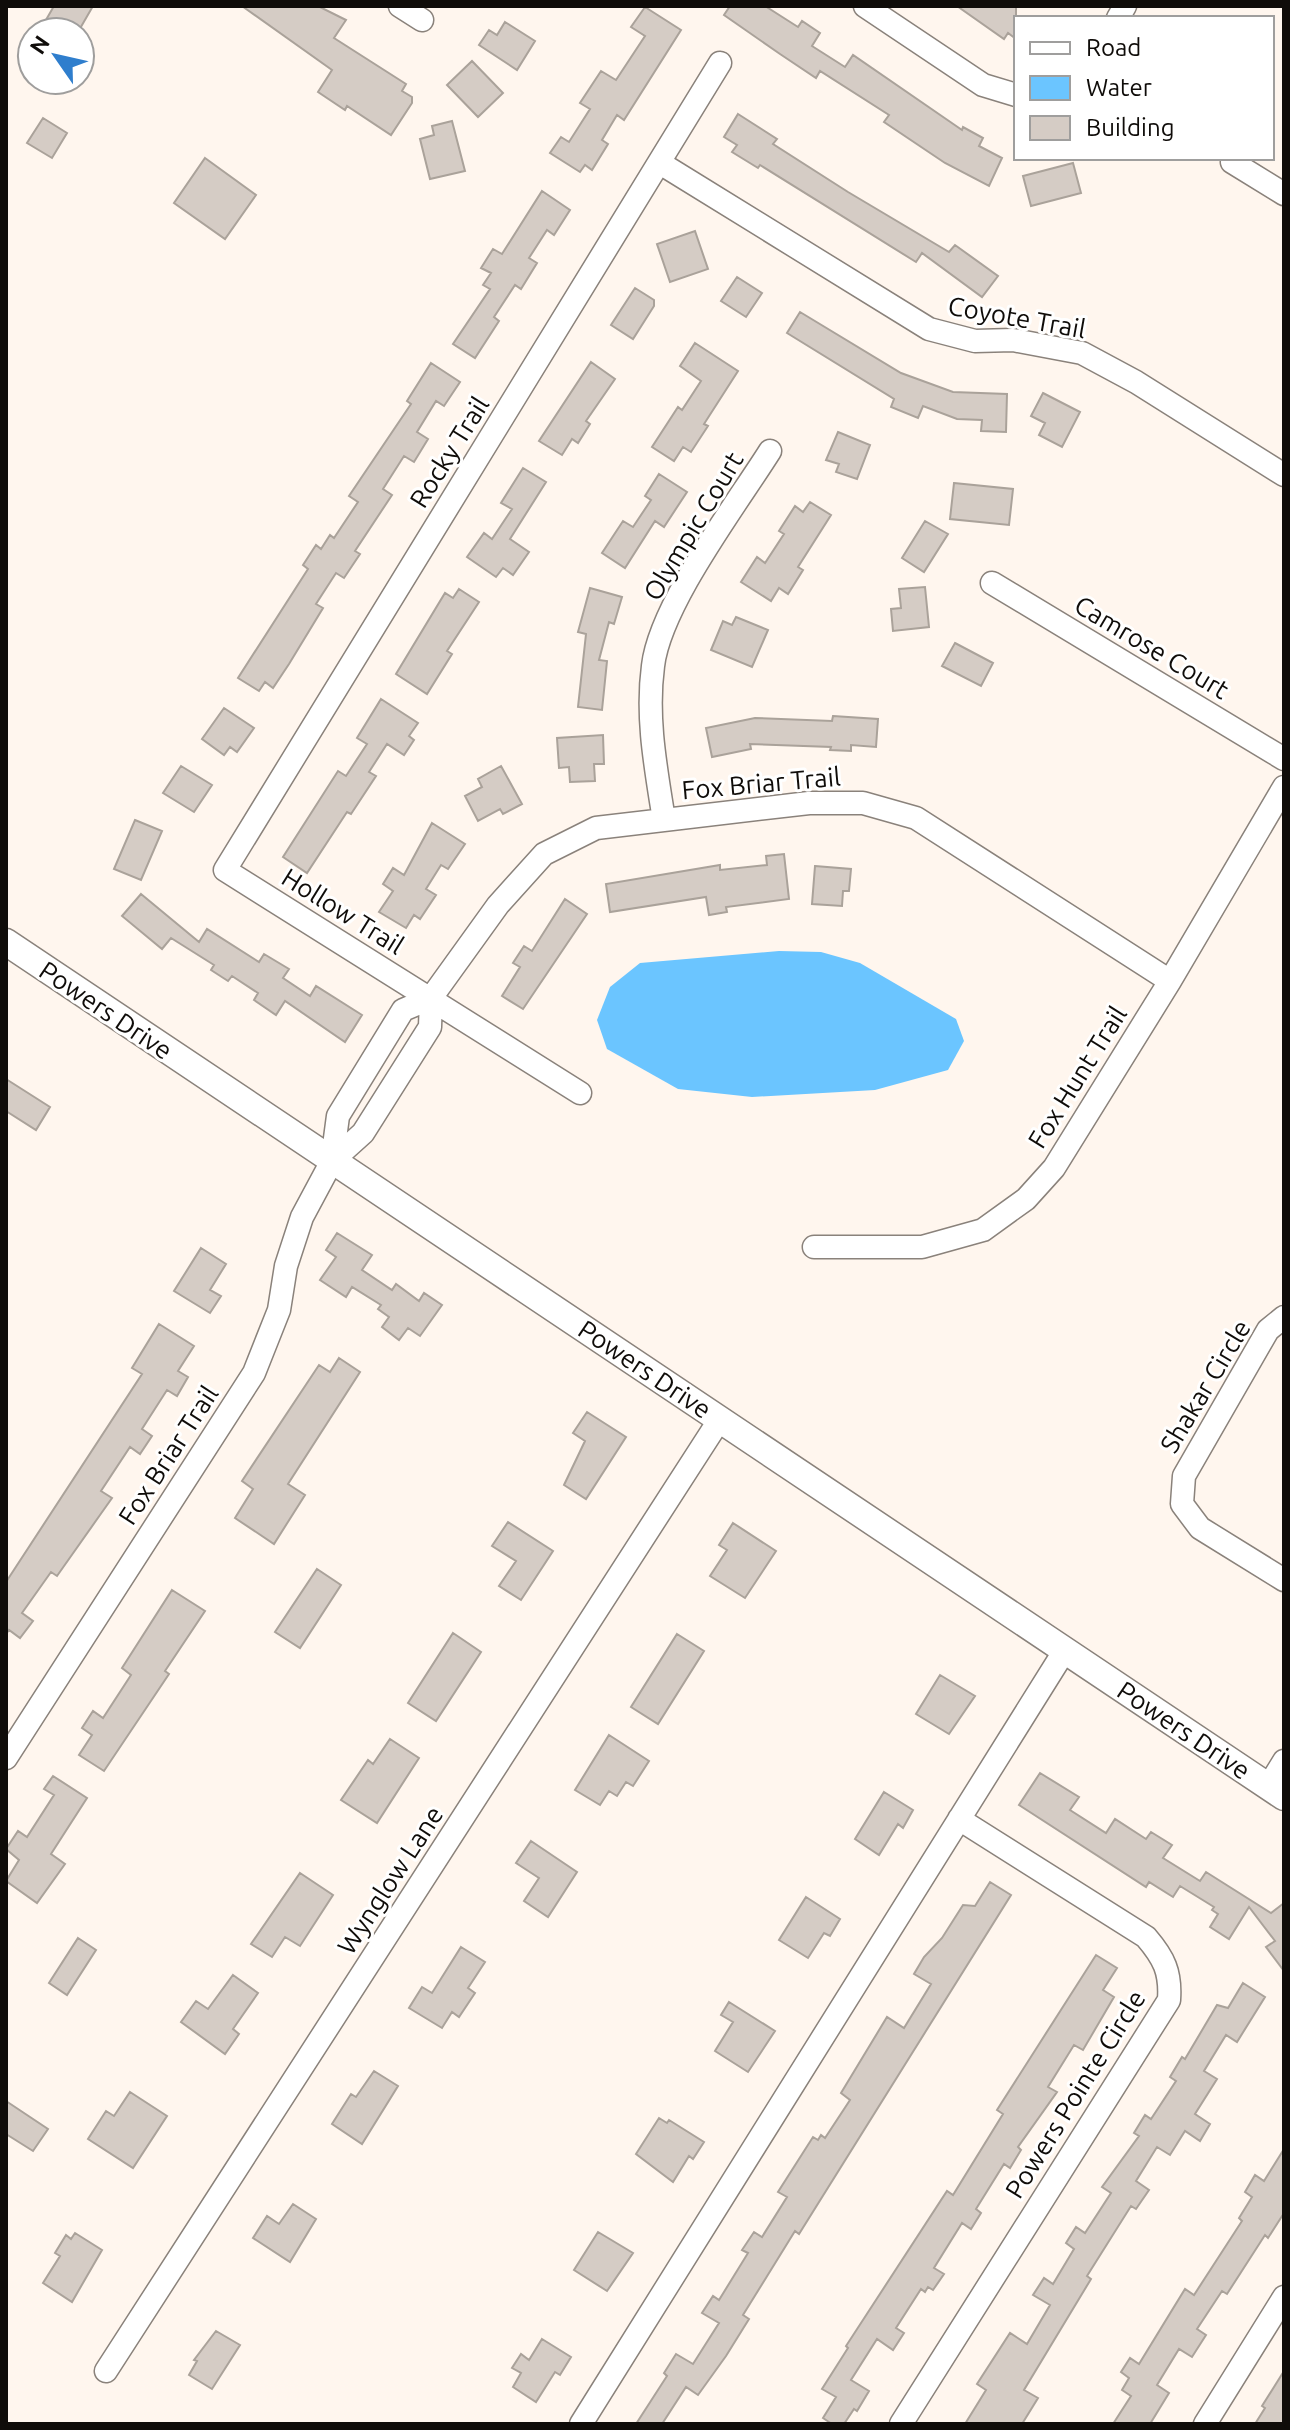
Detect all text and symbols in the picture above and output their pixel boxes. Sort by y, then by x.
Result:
north arrow [16,16,96,96]
legend [1014,16,1274,160]
text: N [24,31,54,58]
text: Road [1086,34,1141,61]
text: Water [1086,74,1152,101]
text: Building [1086,114,1174,141]
street label: Coyote Trail [946,291,1088,343]
street label: Rocky Trail [404,391,495,513]
street label: Olympic Court [637,447,749,605]
street label: Camrose Court [1070,590,1234,704]
street label: Fox Briar Trail [680,762,842,804]
street label: Hollow Trail [277,862,409,960]
street label: Powers Drive [34,955,178,1065]
street label: Fox Hunt Trail [1022,1001,1132,1153]
street label: Powers Drive [573,1314,717,1424]
street label: Shakar Circle [1154,1314,1256,1458]
street label: Fox Briar Trail [112,1380,224,1530]
street label: Powers Drive [1112,1675,1256,1785]
street label: Wynglow Lane [331,1801,449,1959]
street label: Powers Pointe Circle [999,1985,1151,2203]

